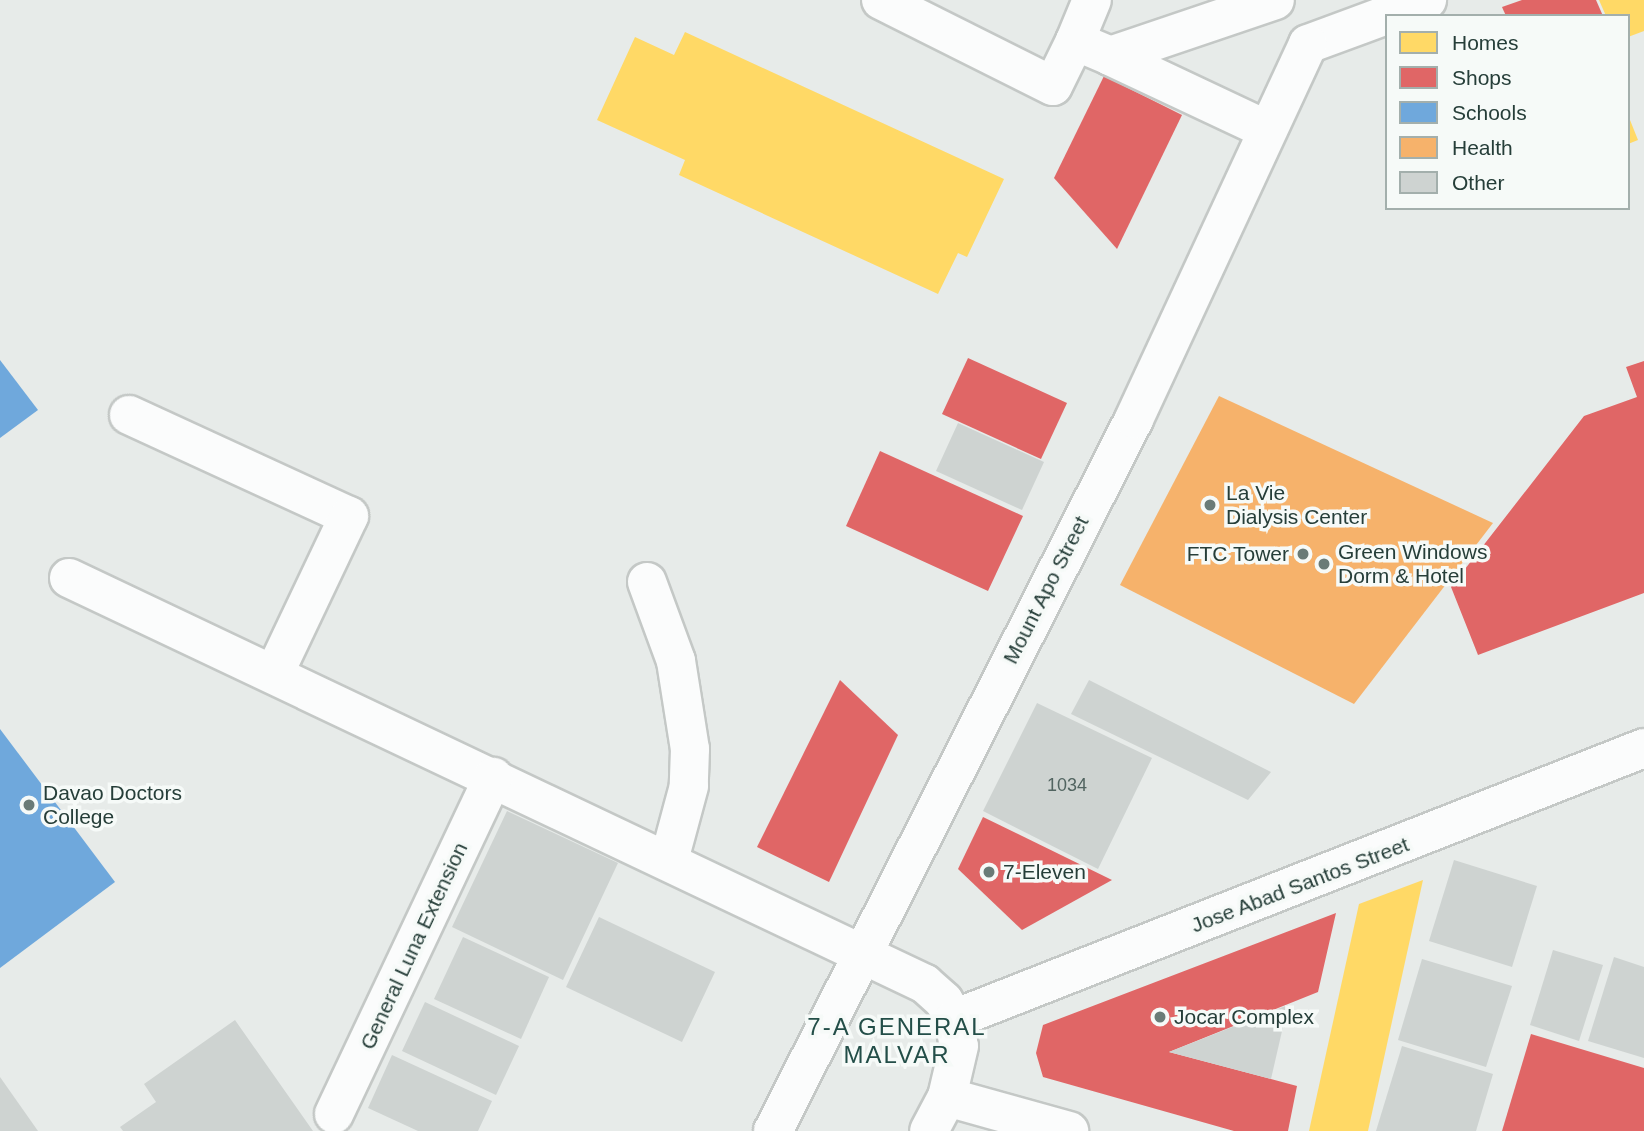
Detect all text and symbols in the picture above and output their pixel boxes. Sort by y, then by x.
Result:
legend [1385,14,1630,210]
text: Homes [1452,31,1519,54]
text: Shops [1452,66,1512,89]
text: Schools [1452,101,1527,124]
text: Health [1452,136,1513,159]
text: Other [1452,171,1505,194]
place label: La Vie Dialysis Center [1226,480,1367,530]
marker: La Vie Dialysis Center [1200,495,1220,515]
street label: Mount Apo Street [998,511,1094,669]
place label: Green Windows Dorm & Hotel [1338,539,1487,589]
place label: FTC Tower [1186,541,1289,567]
marker: FTC Tower [1295,546,1311,562]
marker: Green Windows Dorm & Hotel [1316,556,1332,572]
house number: 1034 [1047,774,1087,796]
place label: Davao Doctors College [43,780,182,830]
marker: Davao Doctors College [21,797,37,813]
street label: Jose Abad Santos Street [1187,832,1413,938]
street label: General Luna Extension [355,839,473,1053]
place label: 7-Eleven [1003,859,1086,885]
marker: 7-Eleven [981,864,997,880]
place label: Jocar Complex [1174,1004,1314,1030]
marker: Jocar Complex [1152,1009,1168,1025]
district label: 7-A GENERAL MALVAR [808,1013,986,1069]

